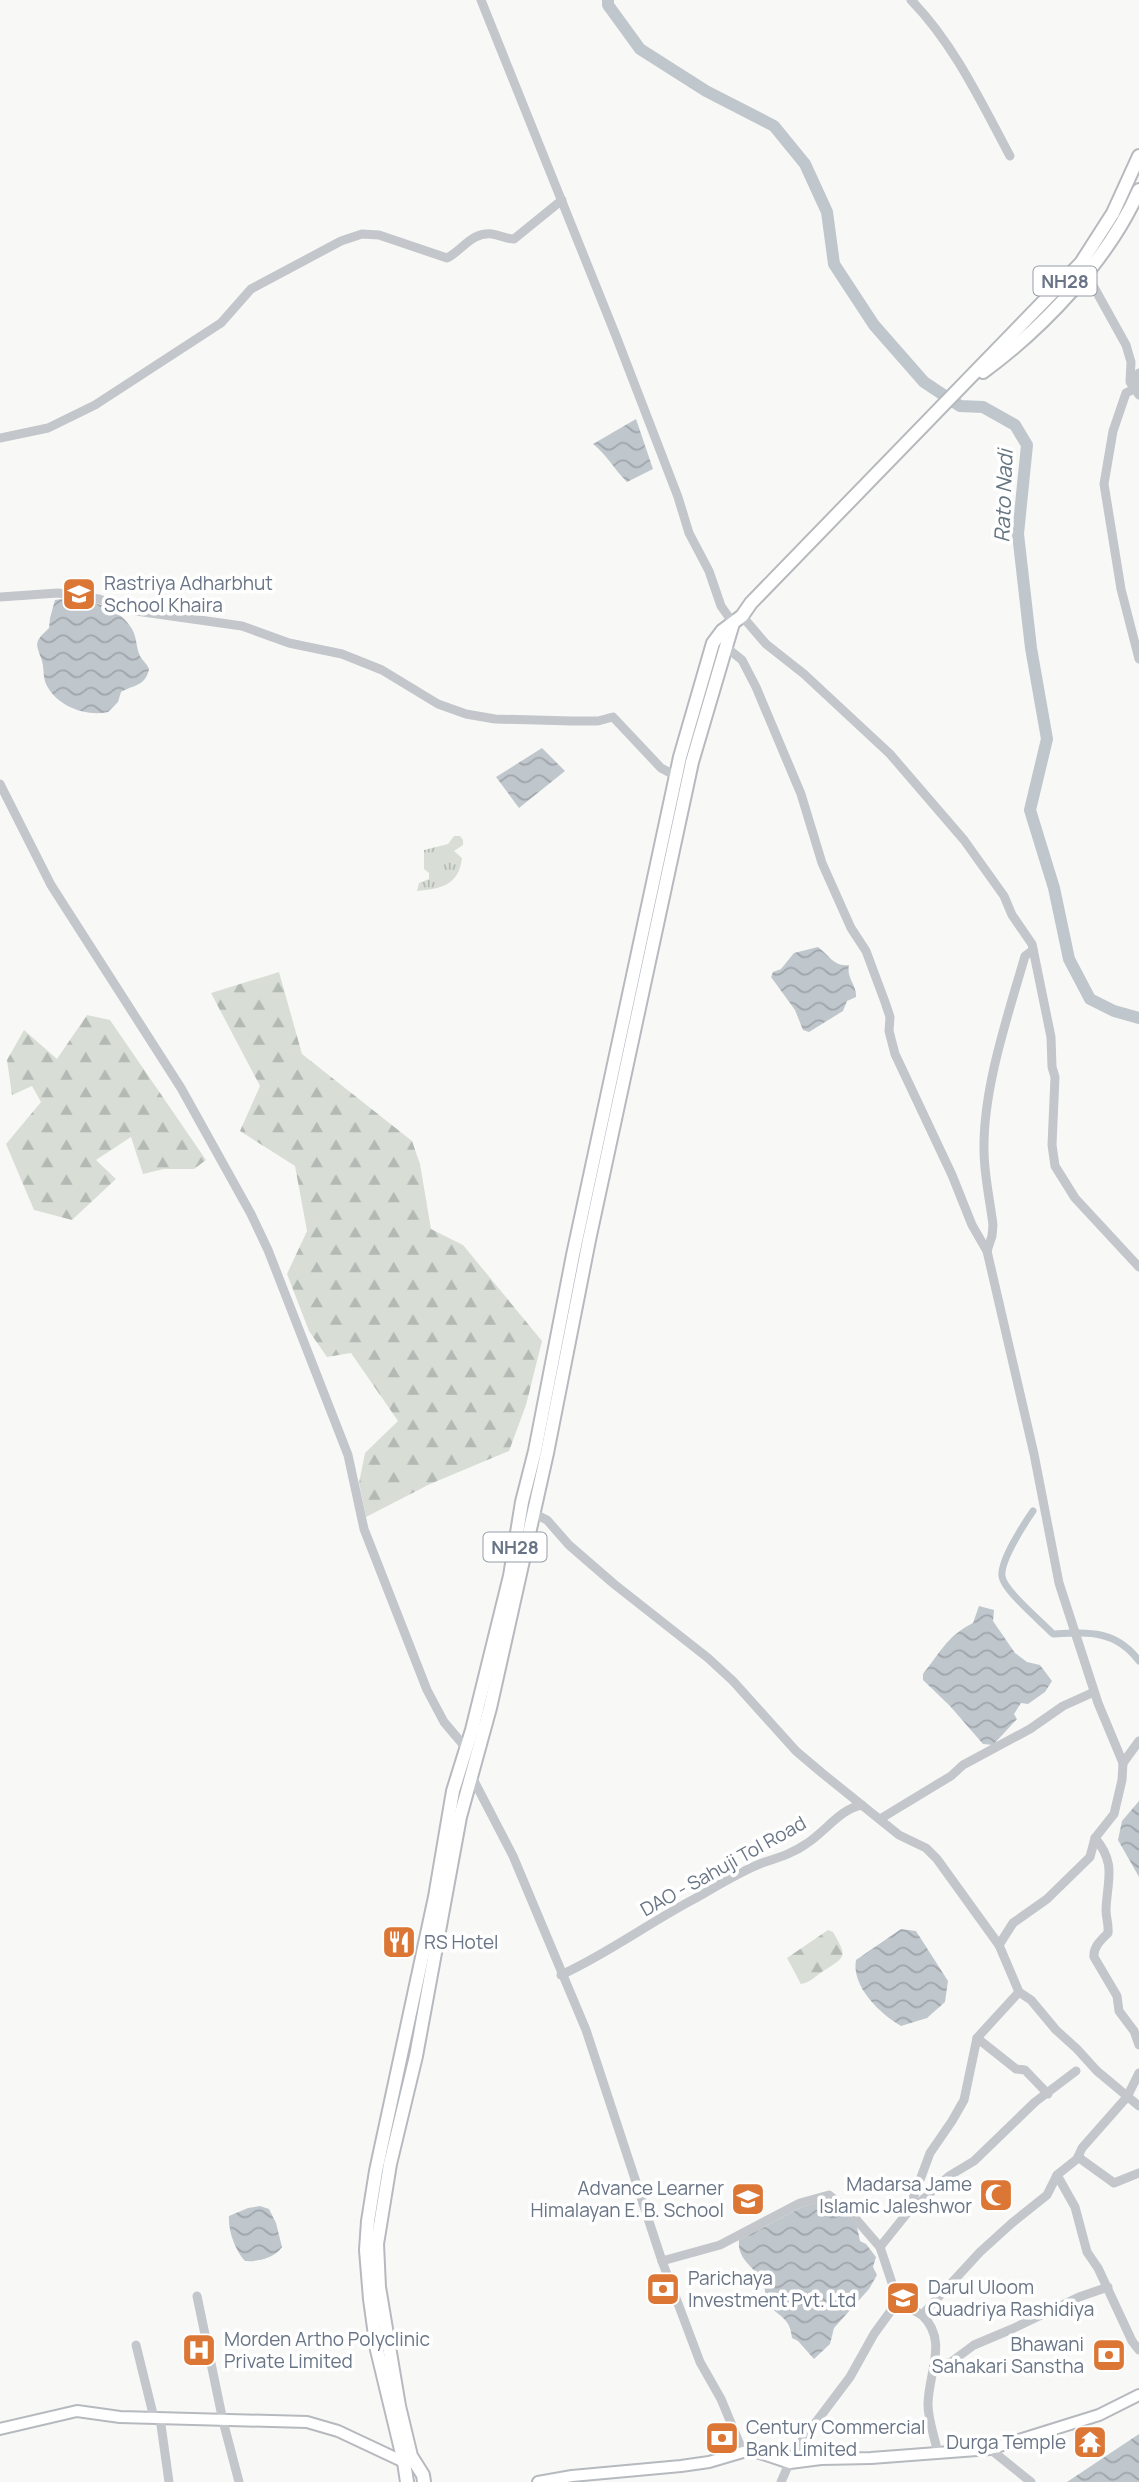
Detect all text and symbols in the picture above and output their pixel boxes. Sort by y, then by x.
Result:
road number: NH28 [1034,267,1096,296]
water label: Rato Nadi [987,446,1019,543]
place label: Rastriya Adharbhut School Khaira [104,570,273,618]
school or university icon: Rastriya Adharbhut School Khaira [60,575,98,613]
road number: NH28 [484,1532,546,1562]
street label: DAO - Sahuji Tol Road [636,1810,810,1922]
restaurant icon: RS Hotel [380,1923,418,1961]
place label: RS Hotel [424,1929,499,1955]
place label: Madarsa Jame Islamic Jaleshwor [819,2171,972,2219]
place label: Advance Learner Himalayan E. B. School [531,2175,724,2223]
mosque icon: Madarsa Jame Islamic Jaleshwor [977,2176,1015,2214]
school or university icon: Advance Learner Himalayan E. B. School [729,2180,767,2218]
place label: Parichaya Investment Pvt. Ltd [688,2265,856,2313]
bank icon: Parichaya Investment Pvt. Ltd [644,2270,682,2308]
place label: Darul Uloom Quadriya Rashidiya [928,2274,1094,2322]
school or university icon: Darul Uloom Quadriya Rashidiya [884,2279,922,2317]
place label: Morden Artho Polyclinic Private Limited [224,2326,430,2374]
hospital icon: Morden Artho Polyclinic Private Limited [180,2331,218,2369]
place label: Bhawani Sahakari Sanstha [932,2331,1084,2379]
bank icon: Bhawani Sahakari Sanstha [1090,2336,1128,2374]
place label: Century Commercial Bank Limited [746,2414,926,2462]
bank icon: Century Commercial Bank Limited [703,2419,741,2457]
temple icon: Durga Temple [1071,2423,1109,2461]
place label: Durga Temple [946,2429,1066,2455]

